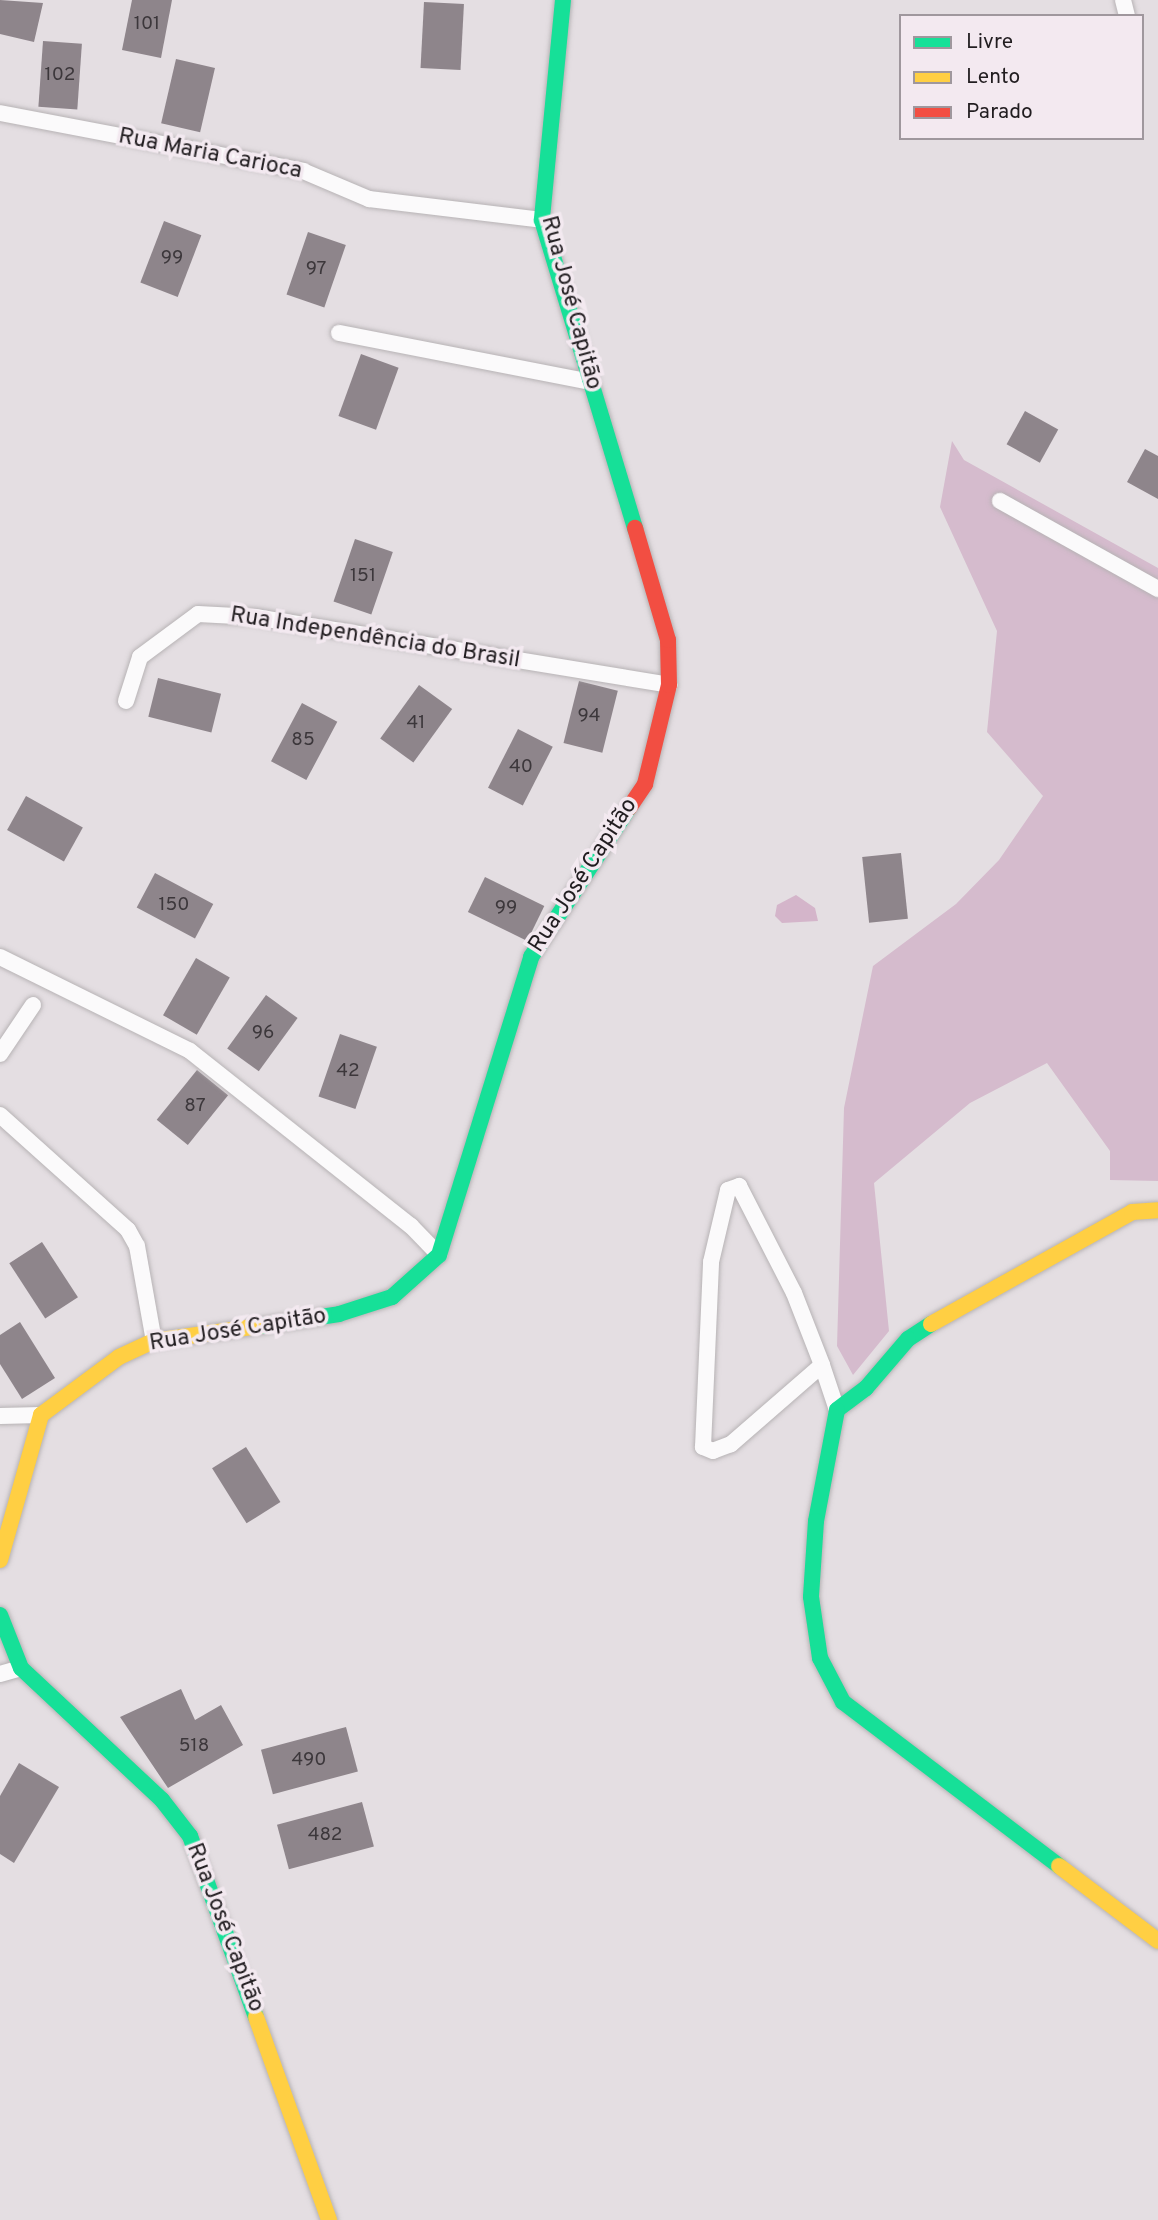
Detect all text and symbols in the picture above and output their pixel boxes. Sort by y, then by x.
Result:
house number: 101 [134,14,160,36]
legend [899,14,1144,140]
text: Livre [966,29,1013,56]
text: Lento [966,64,1020,91]
house number: 102 [45,65,75,87]
text: Parado [966,99,1033,126]
street label: Rua Maria Carioca [116,124,304,186]
street label: Rua José Capitão [534,213,606,393]
house number: 99 [161,248,183,270]
house number: 97 [306,259,326,281]
house number: 151 [350,566,376,588]
street label: Rua Independência do Brasil [228,602,522,676]
house number: 94 [577,706,601,728]
house number: 41 [407,713,425,735]
house number: 85 [291,730,315,752]
house number: 40 [509,757,533,779]
street label: Rua José Capitão [524,794,644,958]
house number: 150 [158,895,190,917]
house number: 99 [495,898,517,920]
house number: 96 [252,1023,274,1045]
house number: 42 [336,1061,360,1083]
house number: 87 [184,1096,206,1118]
street label: Rua José Capitão [148,1303,328,1359]
house number: 518 [179,1736,209,1758]
house number: 490 [292,1750,326,1772]
house number: 482 [308,1825,342,1847]
street label: Rua José Capitão [179,1840,269,2016]

